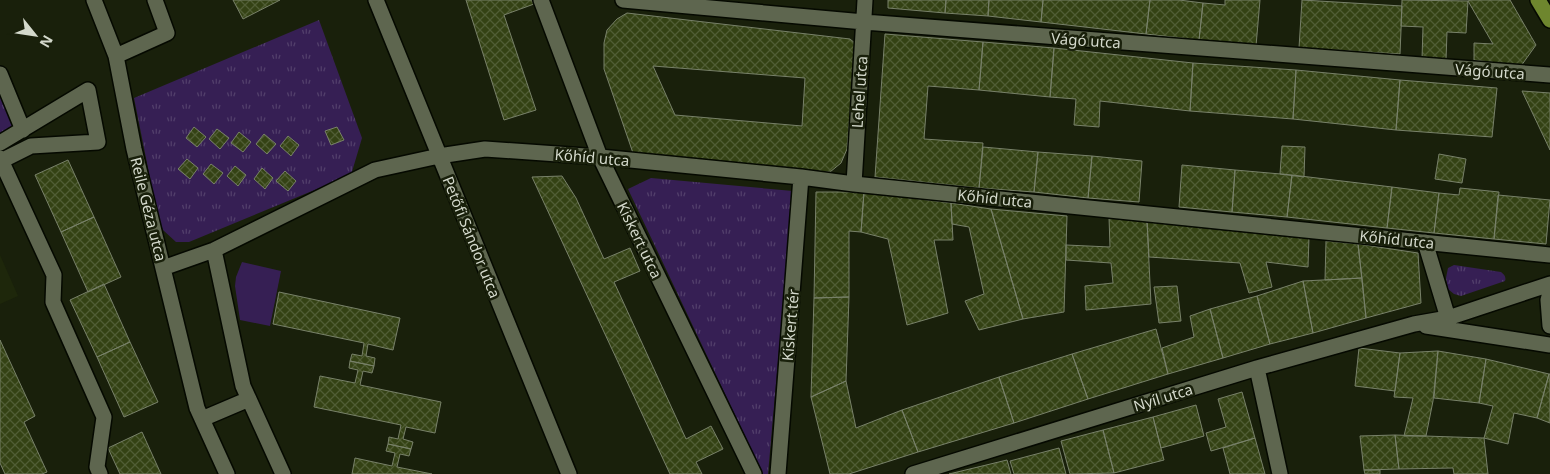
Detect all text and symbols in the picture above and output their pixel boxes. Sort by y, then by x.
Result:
north arrow [10,10,60,60]
street label: Vágó utca [1051,28,1121,52]
text: N [36,32,58,51]
street label: Lehel utca [847,55,871,129]
street label: Vágó utca [1455,59,1525,83]
street label: Kőhíd utca [554,144,630,170]
street label: Reile Géza utca [126,155,172,263]
street label: Petőfi Sándor utca [438,173,506,301]
street label: Kőhíd utca [957,184,1033,212]
street label: Kiskert utca [613,198,667,282]
street label: Kőhíd utca [1359,225,1435,253]
street label: Kiskert tér [777,288,803,362]
street label: Nyíl utca [1131,379,1195,415]

